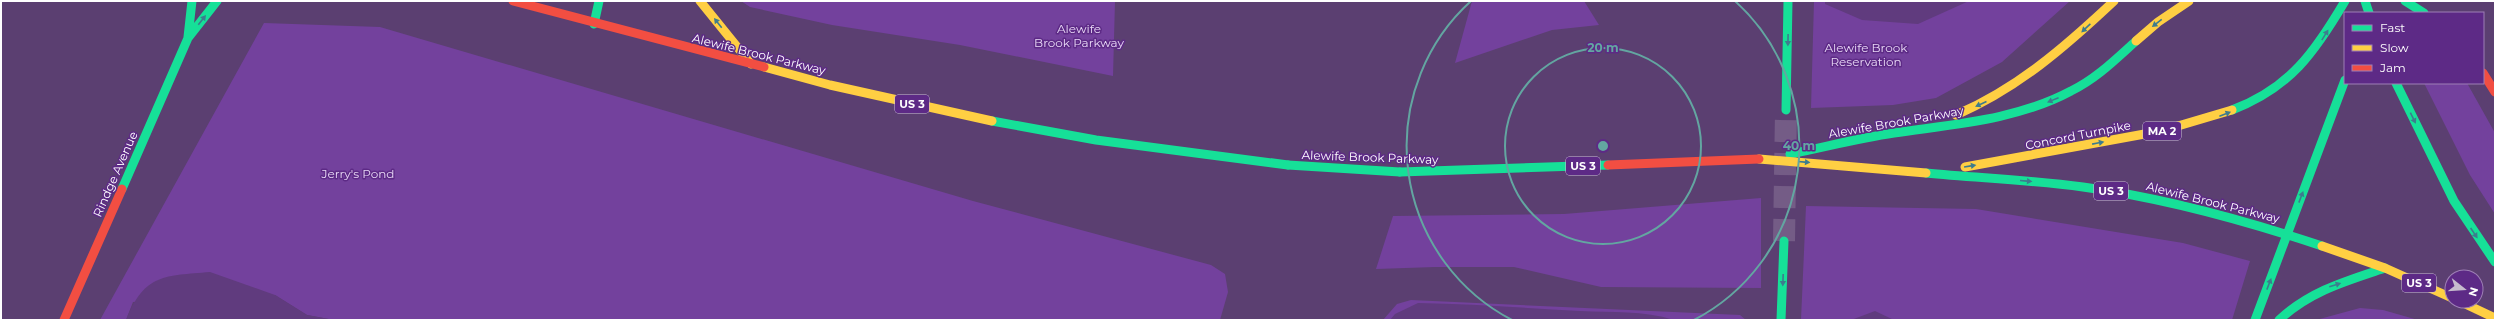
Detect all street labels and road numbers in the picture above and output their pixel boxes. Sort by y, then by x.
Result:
street label: Alewife Brook Parkway [691,30,828,78]
road number: US 3 [895,95,929,113]
street label: Alewife Brook Parkway [1827,103,1965,141]
street label: Concord Turnpike [2024,117,2132,153]
road number: MA 2 [2143,122,2181,140]
street label: Rindge Avenue [89,129,141,219]
street label: Alewife Brook Parkway [1301,147,1439,167]
road number: US 3 [1566,157,1600,175]
street label: Alewife Brook Parkway [2145,178,2282,226]
road number: US 3 [2094,182,2128,200]
road number: US 3 [2402,274,2436,292]

